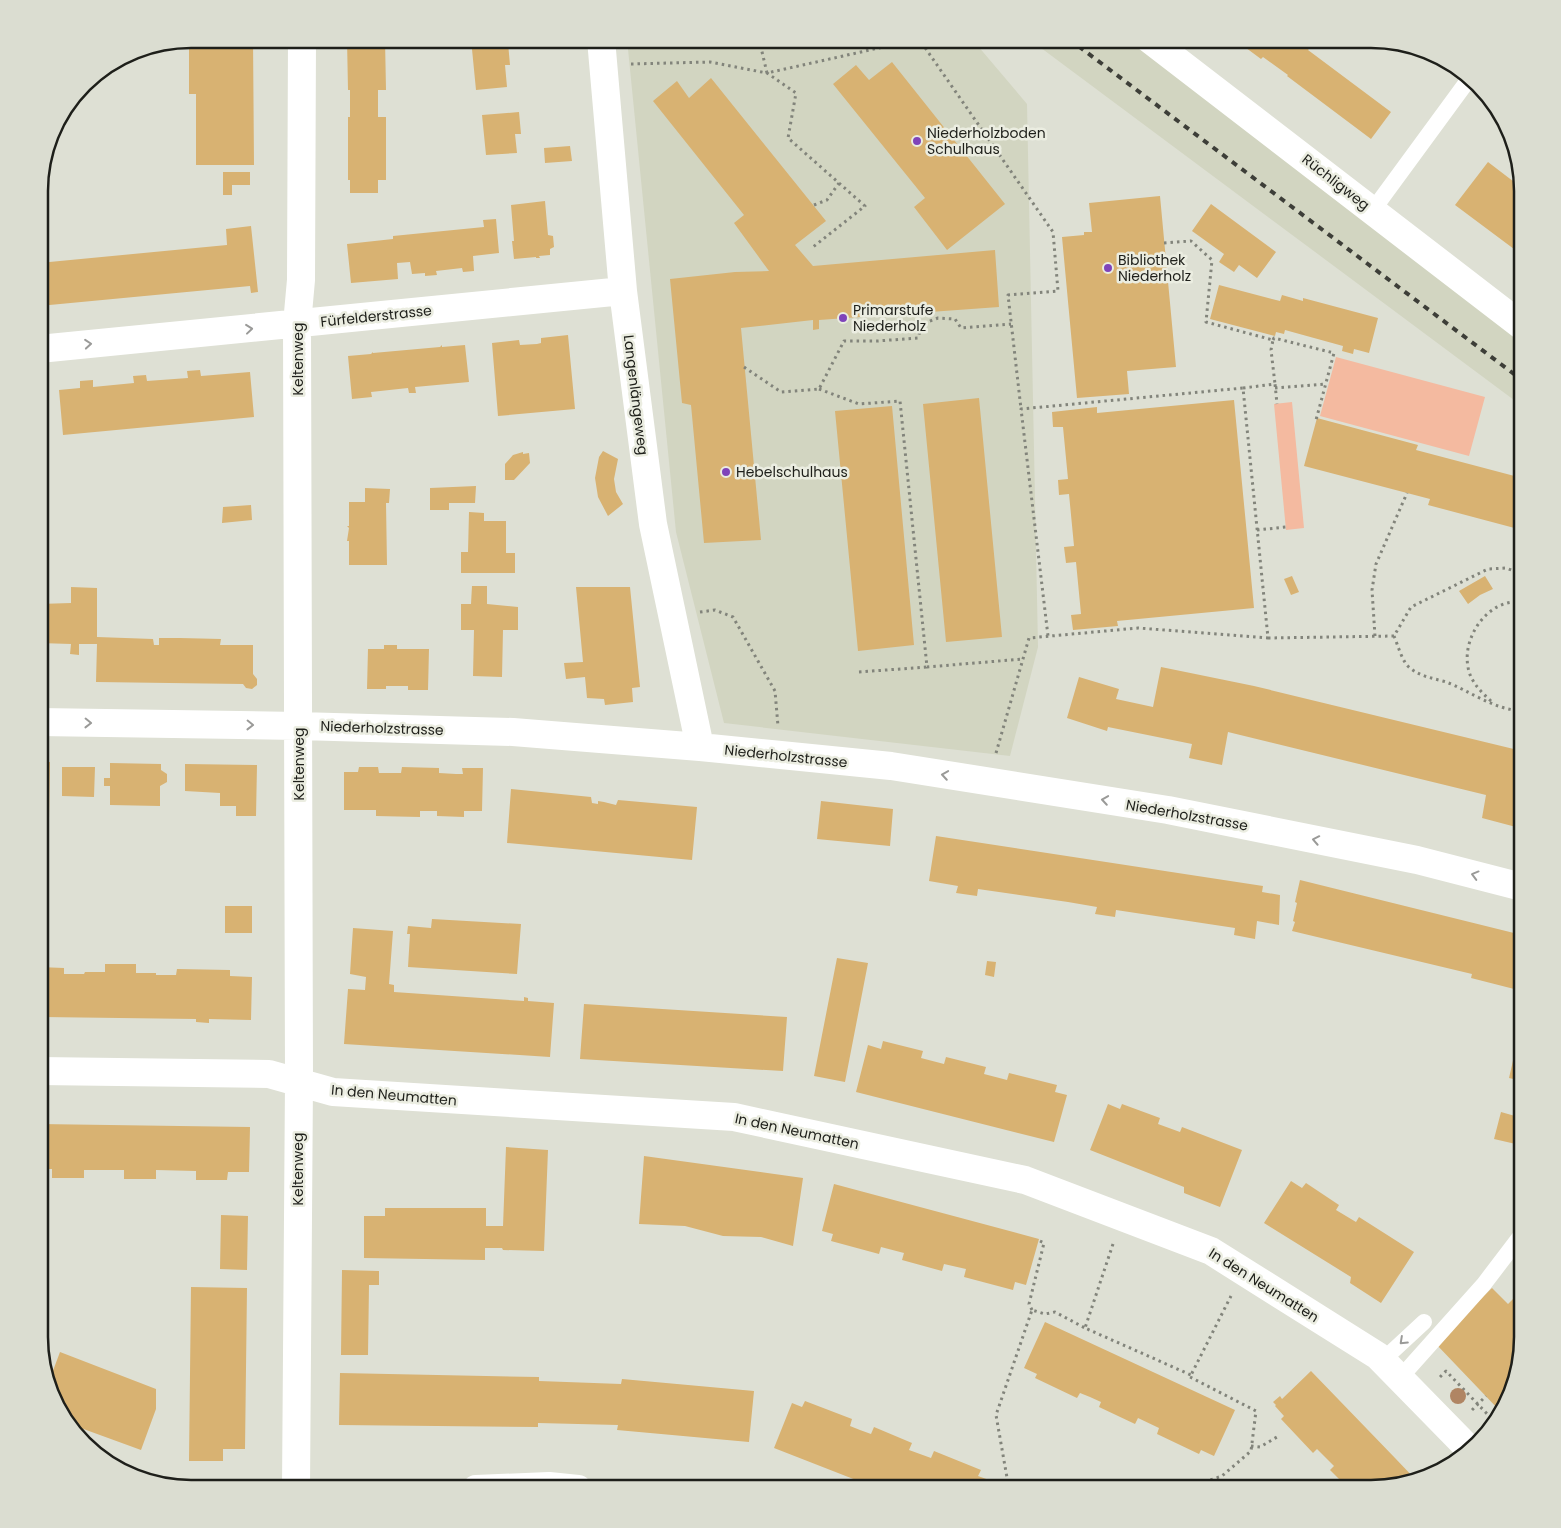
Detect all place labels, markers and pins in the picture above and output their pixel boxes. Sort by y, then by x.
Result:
place label: Niederholzboden Schulhaus [927,123,1046,159]
marker: Niederholzboden Schulhaus [911,135,923,147]
place label: Bibliothek Niederholz [1118,250,1191,286]
marker: Bibliothek Niederholz [1102,262,1114,274]
place label: Primarstufe Niederholz [853,300,934,336]
marker: Primarstufe Niederholz [837,312,849,324]
place label: Hebelschulhaus [736,462,848,482]
marker: Hebelschulhaus [720,466,732,478]

